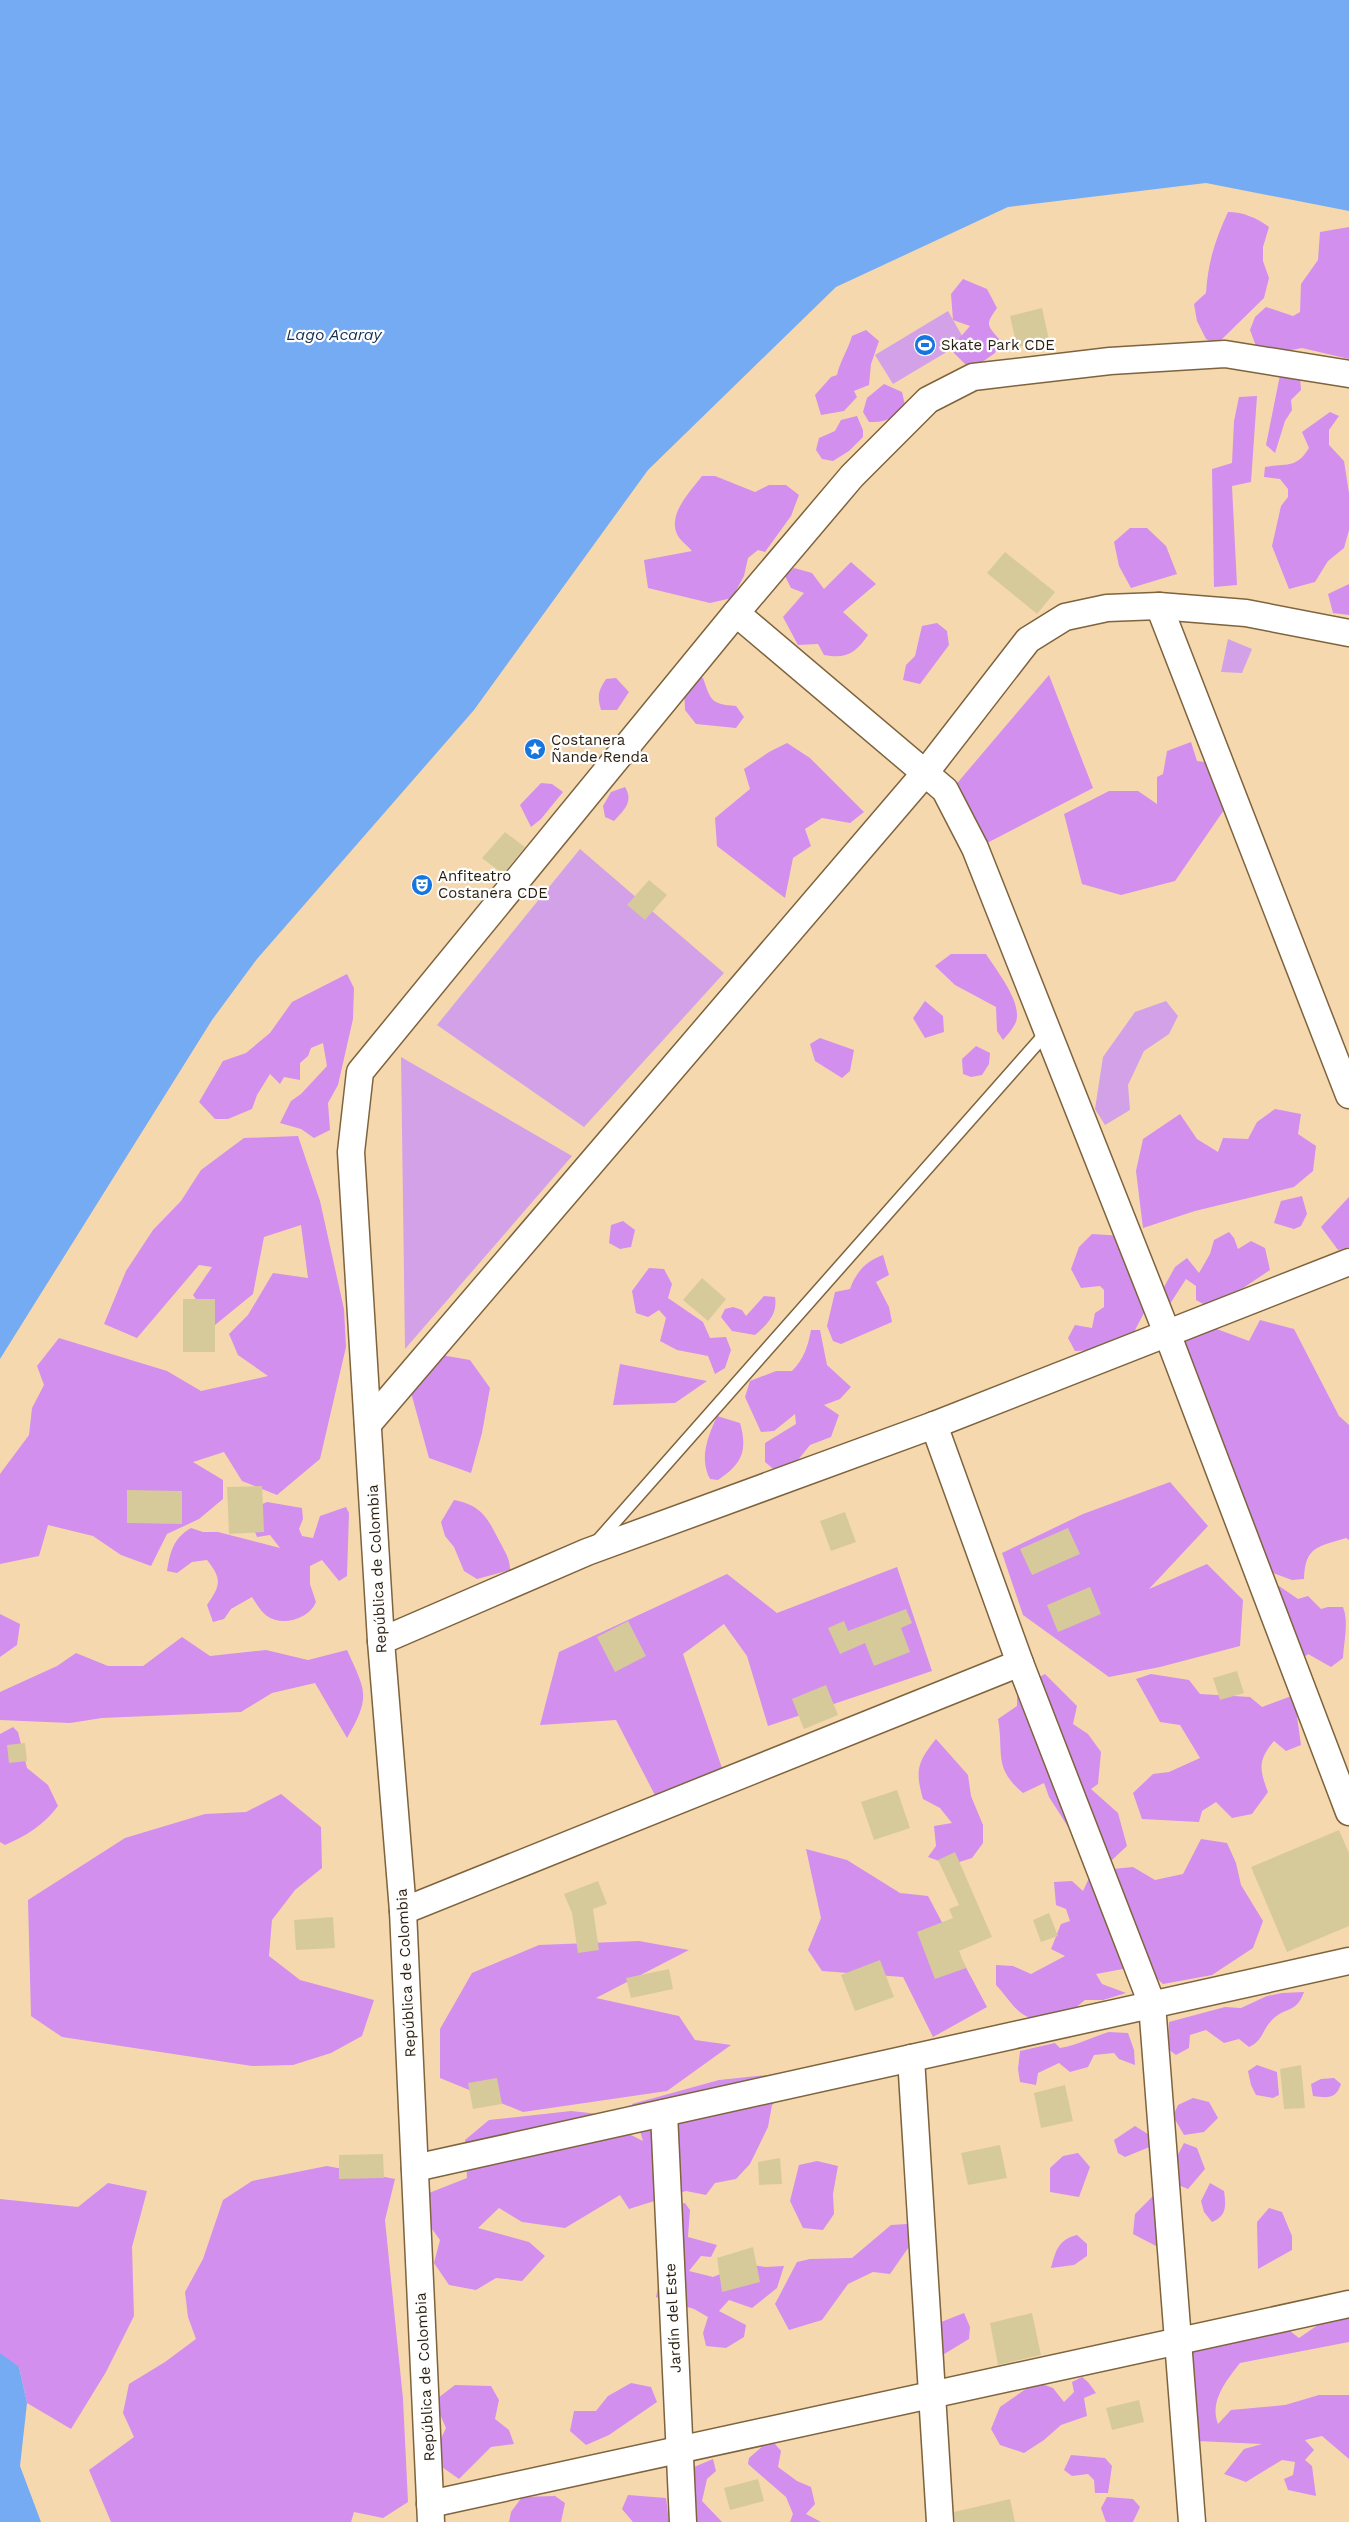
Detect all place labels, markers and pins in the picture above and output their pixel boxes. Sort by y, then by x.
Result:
sports icon: Skate Park CDE [913,333,937,357]
place label: Skate Park CDE [941,336,1055,354]
place label: Costanera Ñande Renda [551,731,649,766]
place icon: Costanera Ñande Renda [523,737,547,761]
place label: Anfiteatro Costanera CDE [438,867,548,902]
theatre icon: Anfiteatro Costanera CDE [410,873,434,897]

